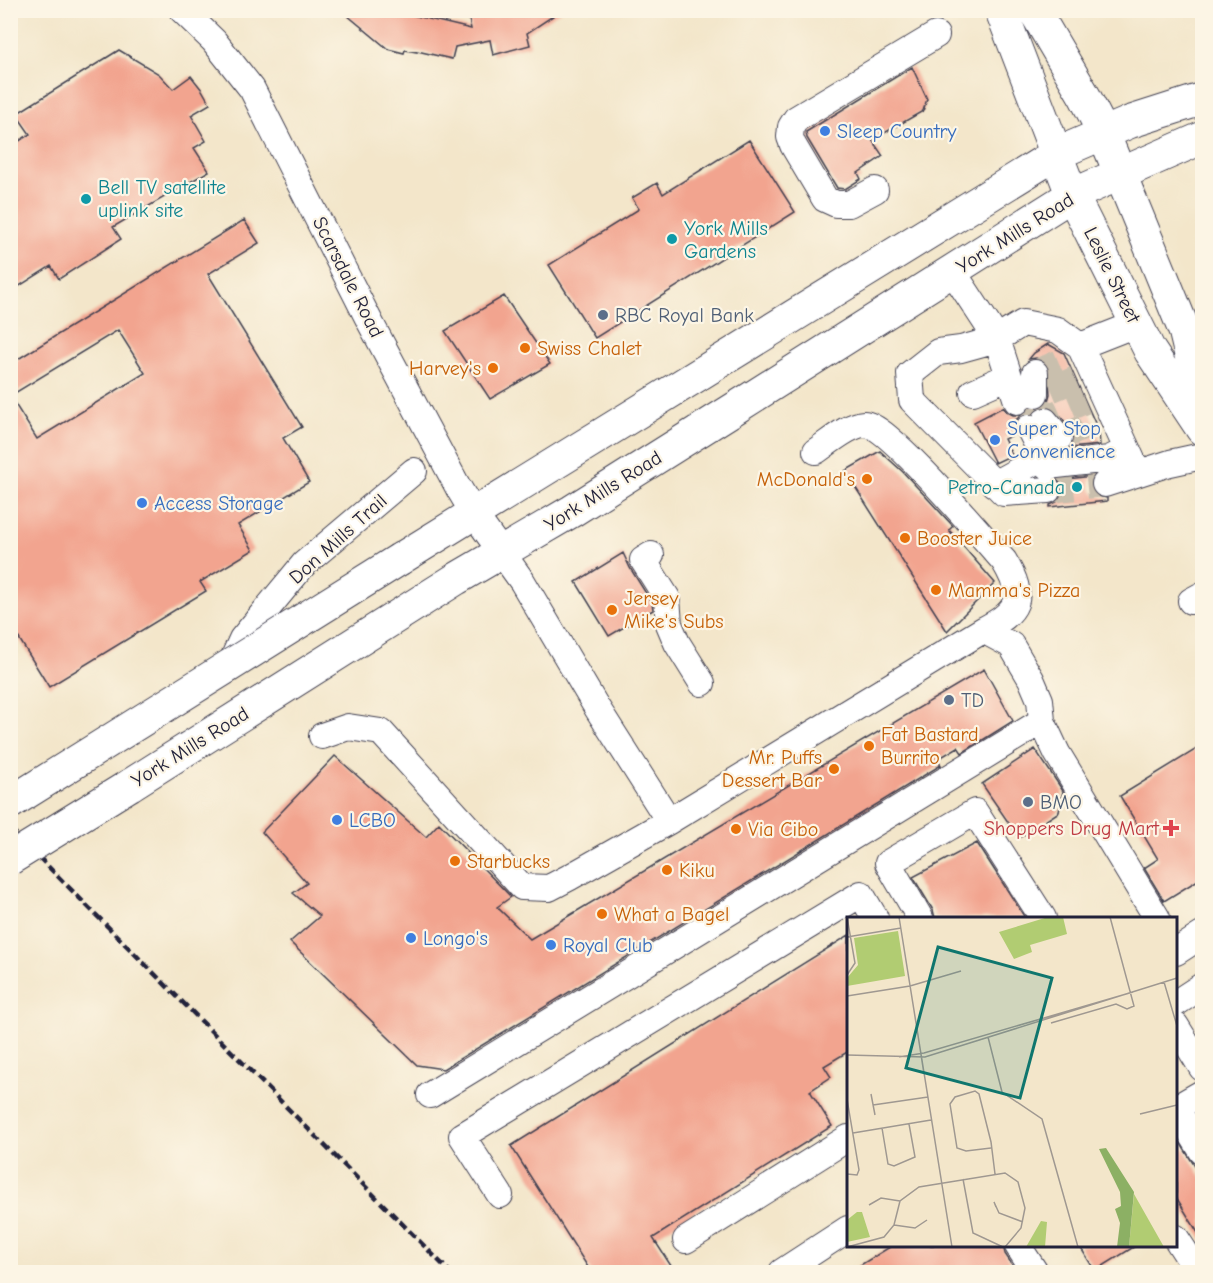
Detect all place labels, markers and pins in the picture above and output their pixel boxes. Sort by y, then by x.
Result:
place label: Sleep Country [837,120,957,143]
marker: Sleep Country [818,124,832,138]
place label: Bell TV satellite uplink site [98,176,226,222]
marker: Bell TV satellite uplink site [79,192,93,206]
place label: York Mills Gardens [684,217,768,263]
marker: York Mills Gardens [665,232,679,246]
place label: RBC Royal Bank [615,304,754,327]
marker: RBC Royal Bank [596,308,610,322]
place label: Swiss Chalet [537,337,643,360]
marker: Swiss Chalet [518,341,532,355]
place label: Harvey's [409,357,481,380]
marker: Harvey's [486,361,500,375]
place label: Super Stop Convenience [1007,417,1115,463]
marker: Super Stop Convenience [988,433,1002,447]
place label: McDonald's [757,468,855,491]
marker: McDonald's [860,472,874,486]
place label: Petro-Canada [948,476,1065,499]
marker: Petro-Canada [1070,480,1084,494]
place label: Access Storage [154,492,284,515]
marker: Access Storage [135,496,149,510]
place label: Booster Juice [917,527,1032,550]
marker: Booster Juice [898,531,912,545]
place label: Mamma's Pizza [948,579,1080,602]
marker: Mamma's Pizza [929,583,943,597]
place label: Jersey Mike's Subs [624,587,724,633]
marker: Jersey Mike's Subs [605,603,619,617]
place label: TD [961,689,984,712]
marker: TD [942,693,956,707]
place label: Fat Bastard Burrito [881,723,979,769]
marker: Fat Bastard Burrito [862,739,876,753]
place label: Mr. Puffs Dessert Bar [722,746,822,792]
marker: Mr. Puffs Dessert Bar [827,762,841,776]
place label: BMO [1040,791,1082,814]
marker: BMO [1021,795,1035,809]
place label: LCBO [349,809,396,832]
marker: LCBO [330,813,344,827]
place label: Shoppers Drug Mart [984,817,1160,840]
place label: Via Cibo [748,818,818,841]
marker: Shoppers Drug Mart [1164,821,1178,835]
marker: Via Cibo [729,822,743,836]
place label: Starbucks [467,850,550,873]
marker: Starbucks [448,854,462,868]
place label: Kiku [679,859,715,882]
marker: Kiku [660,863,674,877]
place label: What a Bagel [614,903,730,926]
marker: What a Bagel [595,907,609,921]
place label: Longo's [423,927,488,950]
marker: Longo's [404,931,418,945]
place label: Royal Club [563,934,653,957]
marker: Royal Club [544,938,558,952]

